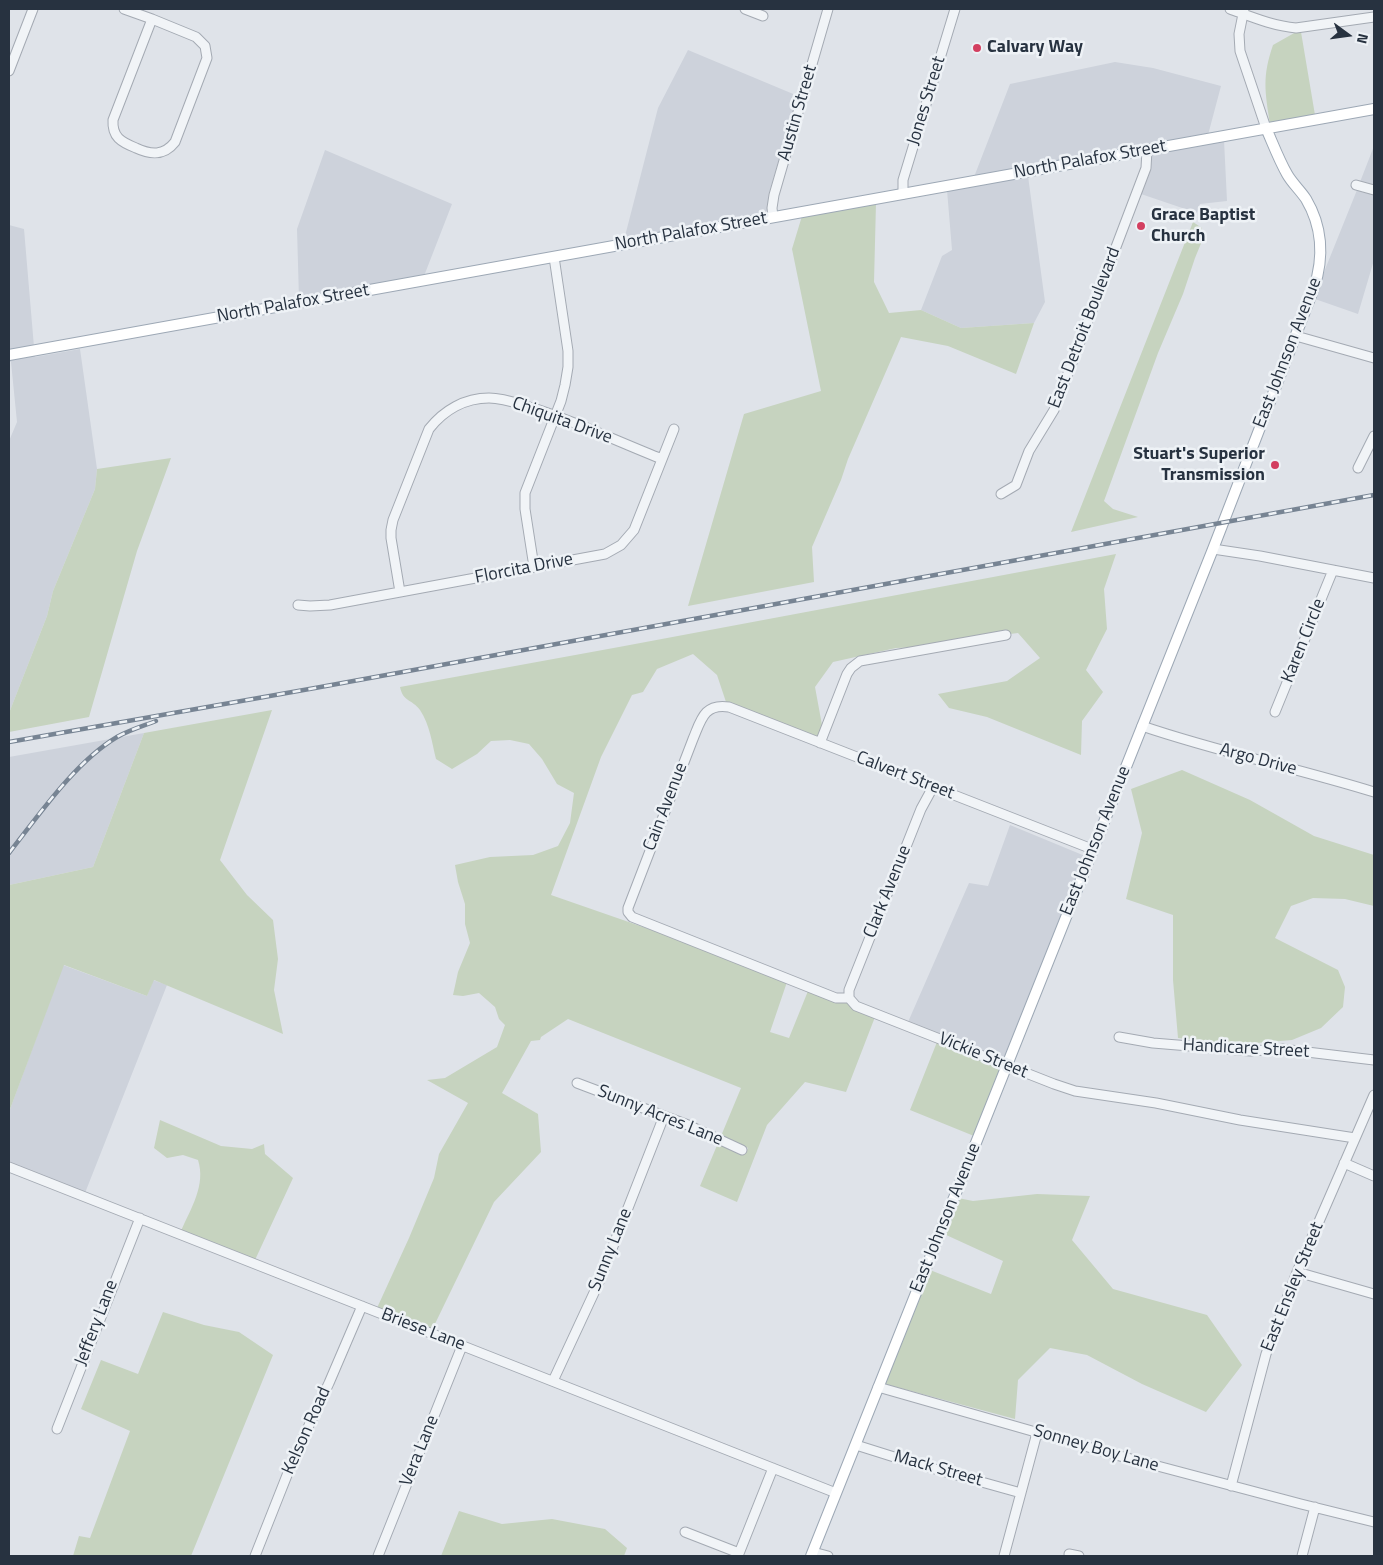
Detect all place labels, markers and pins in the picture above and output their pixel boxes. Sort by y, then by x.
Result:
place label: Calvary Way [987,37,1083,59]
marker: Calvary Way [971,42,983,54]
place label: Grace Baptist Church [1151,205,1255,248]
marker: Grace Baptist Church [1135,220,1147,232]
place label: Stuart's Superior Transmission [1133,444,1265,486]
marker: Stuart's Superior Transmission [1269,459,1281,471]

